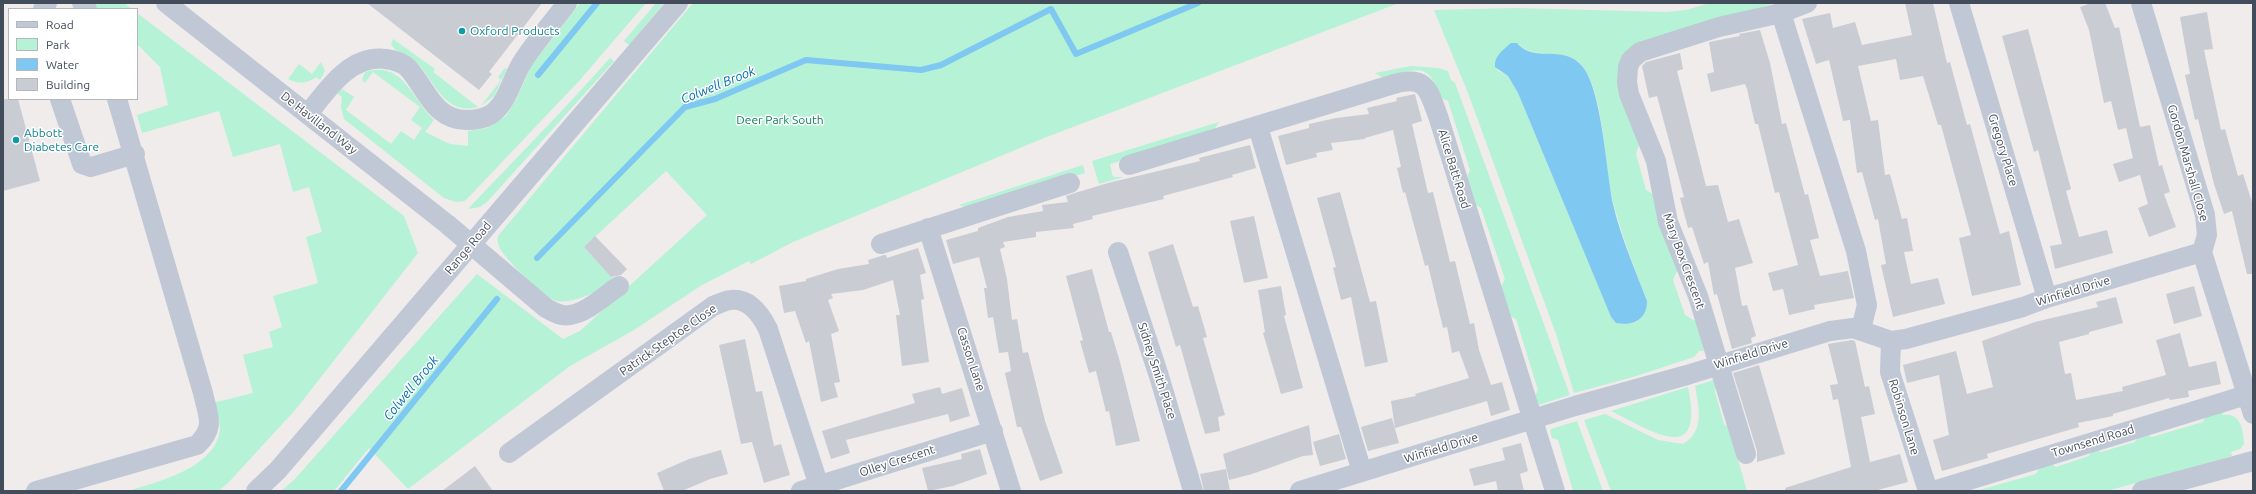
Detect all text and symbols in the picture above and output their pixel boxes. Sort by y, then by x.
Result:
legend [8,8,138,100]
text: Road [46,18,74,31]
place label: Oxford Products [470,24,559,38]
marker: Oxford Products [457,26,467,36]
text: Park [46,38,70,51]
text: Water [46,58,79,71]
water label: Colwell Brook [678,63,758,107]
text: Building [46,78,90,91]
street label: De Havilland Way [278,89,360,157]
street label: Gordon Marshall Close [2164,103,2212,223]
street label: Gregory Place [1985,112,2021,188]
park label: Deer Park South [736,113,824,127]
place label: Abbott Diabetes Care [24,126,99,154]
street label: Alice Batt Road [1435,127,1473,211]
marker: Abbott Diabetes Care [11,135,21,145]
street label: Mary Box Crescent [1660,211,1708,311]
street label: Range Road [442,219,494,277]
street label: Winfield Drive [2034,273,2112,309]
street label: Patrick Steptoe Close [617,301,719,379]
street label: Sidney Smith Place [1135,321,1179,421]
street label: Casson Lane [954,325,988,393]
street label: Winfield Drive [1712,336,1790,372]
water label: Colwell Brook [380,352,442,424]
street label: Robinson Lane [1886,377,1922,457]
street label: Townsend Road [2050,422,2136,460]
street label: Winfield Drive [1402,430,1480,466]
street label: Olley Crescent [858,442,936,480]

